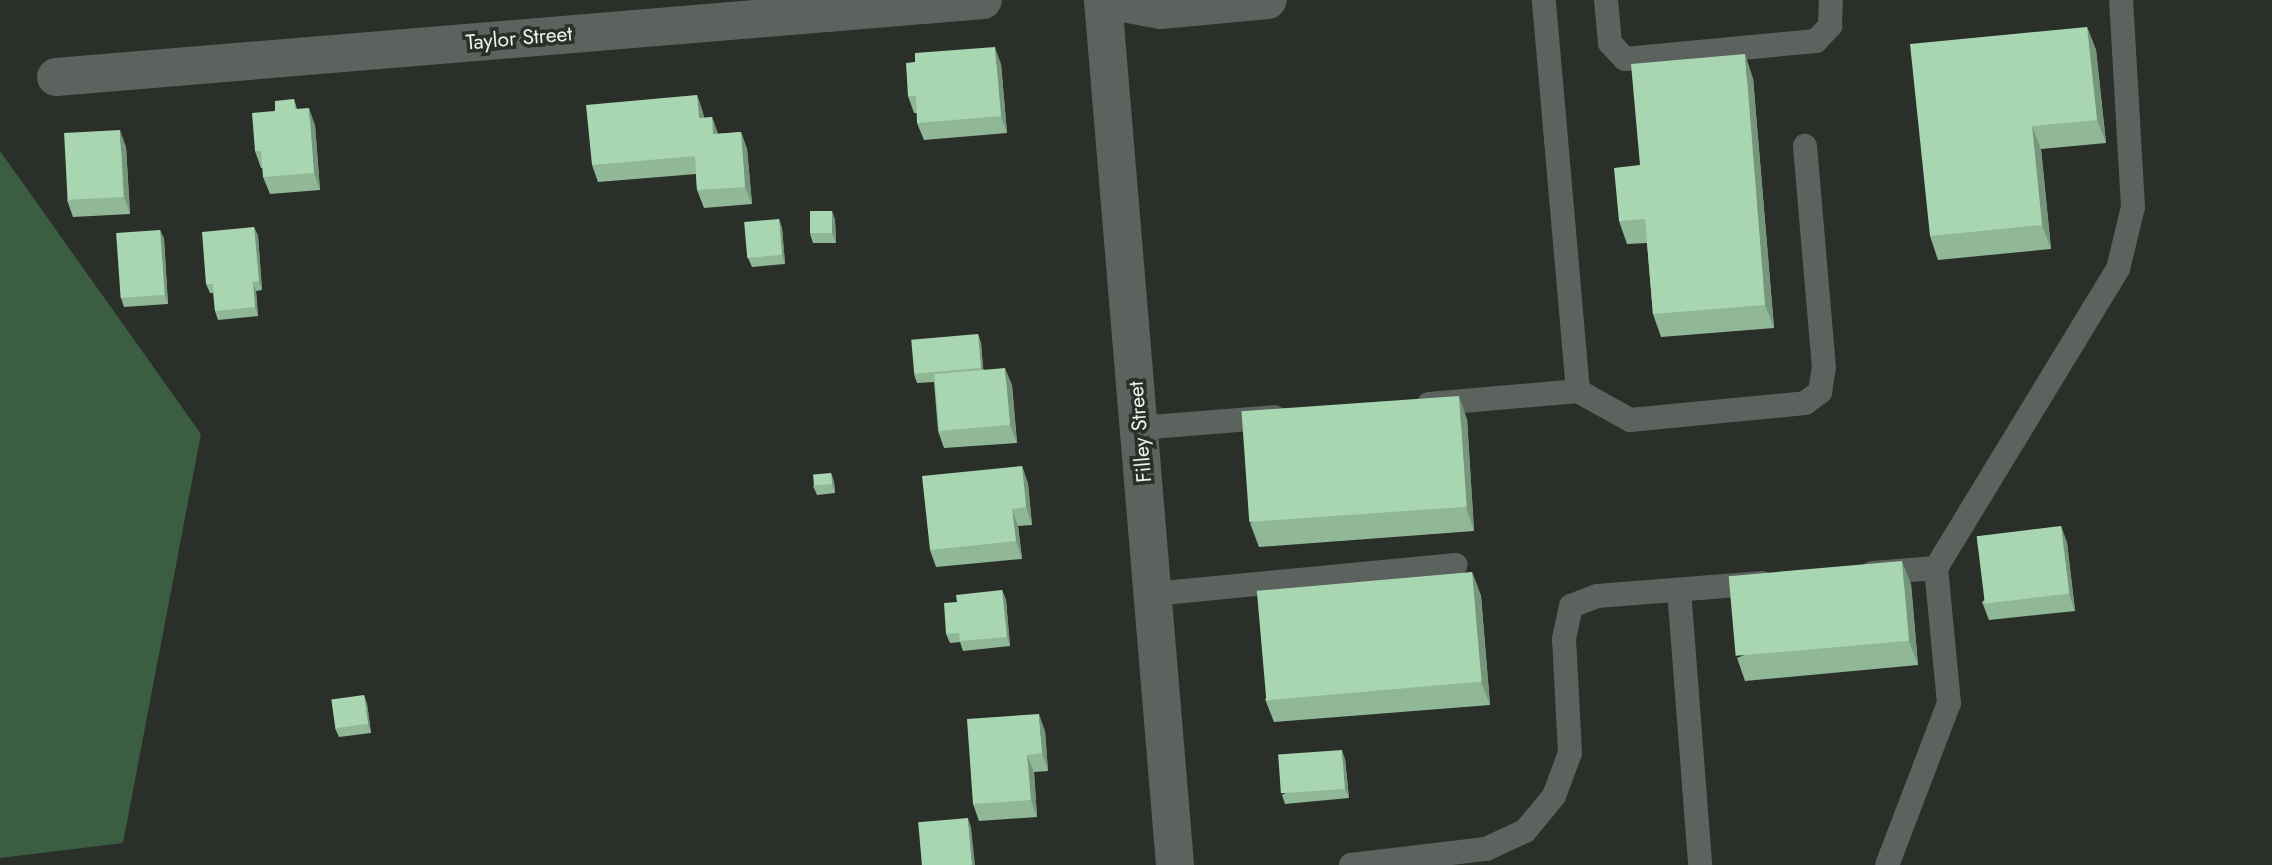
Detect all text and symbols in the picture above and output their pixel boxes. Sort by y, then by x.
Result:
street label: Taylor Street [465,21,573,55]
street label: Filley Street [1123,380,1157,484]

